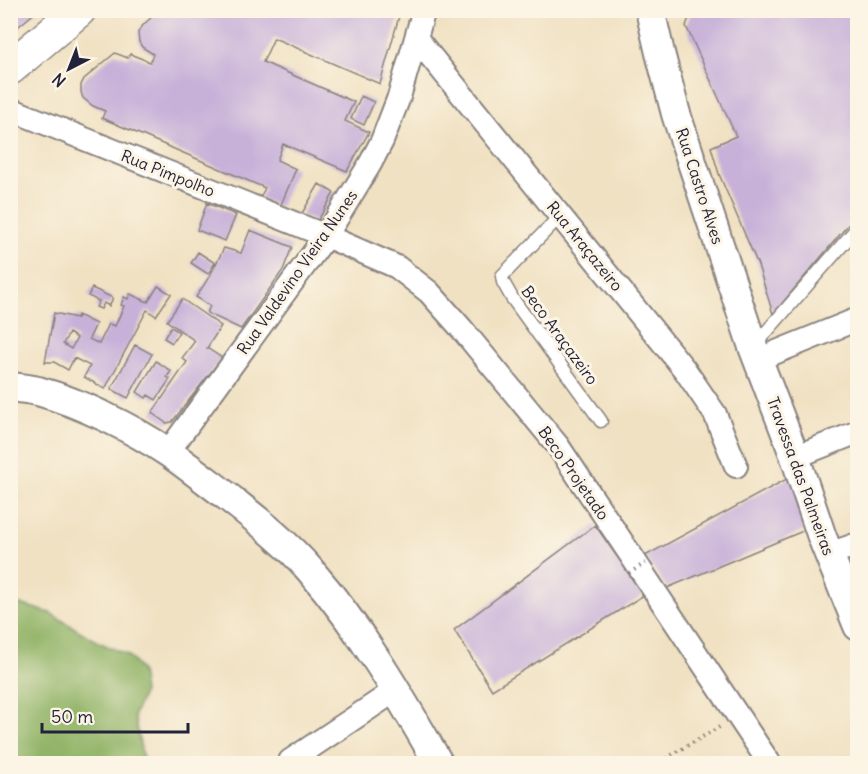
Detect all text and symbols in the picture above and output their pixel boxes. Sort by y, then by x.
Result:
north arrow [39,39,99,99]
text: N [48,69,70,91]
street label: Rua Castro Alves [672,125,728,247]
street label: Rua Pimpolho [118,145,218,201]
street label: Rua Valdevino Vieira Nunes [233,186,361,358]
street label: Rua Araçazeiro [543,197,627,295]
street label: Beco Araçazeiro [517,282,603,388]
street label: Travessa das Palmeiras [763,394,839,558]
street label: Beco Projetado [534,422,614,524]
scale bar [42,696,188,734]
text: 50 m [51,705,93,728]

